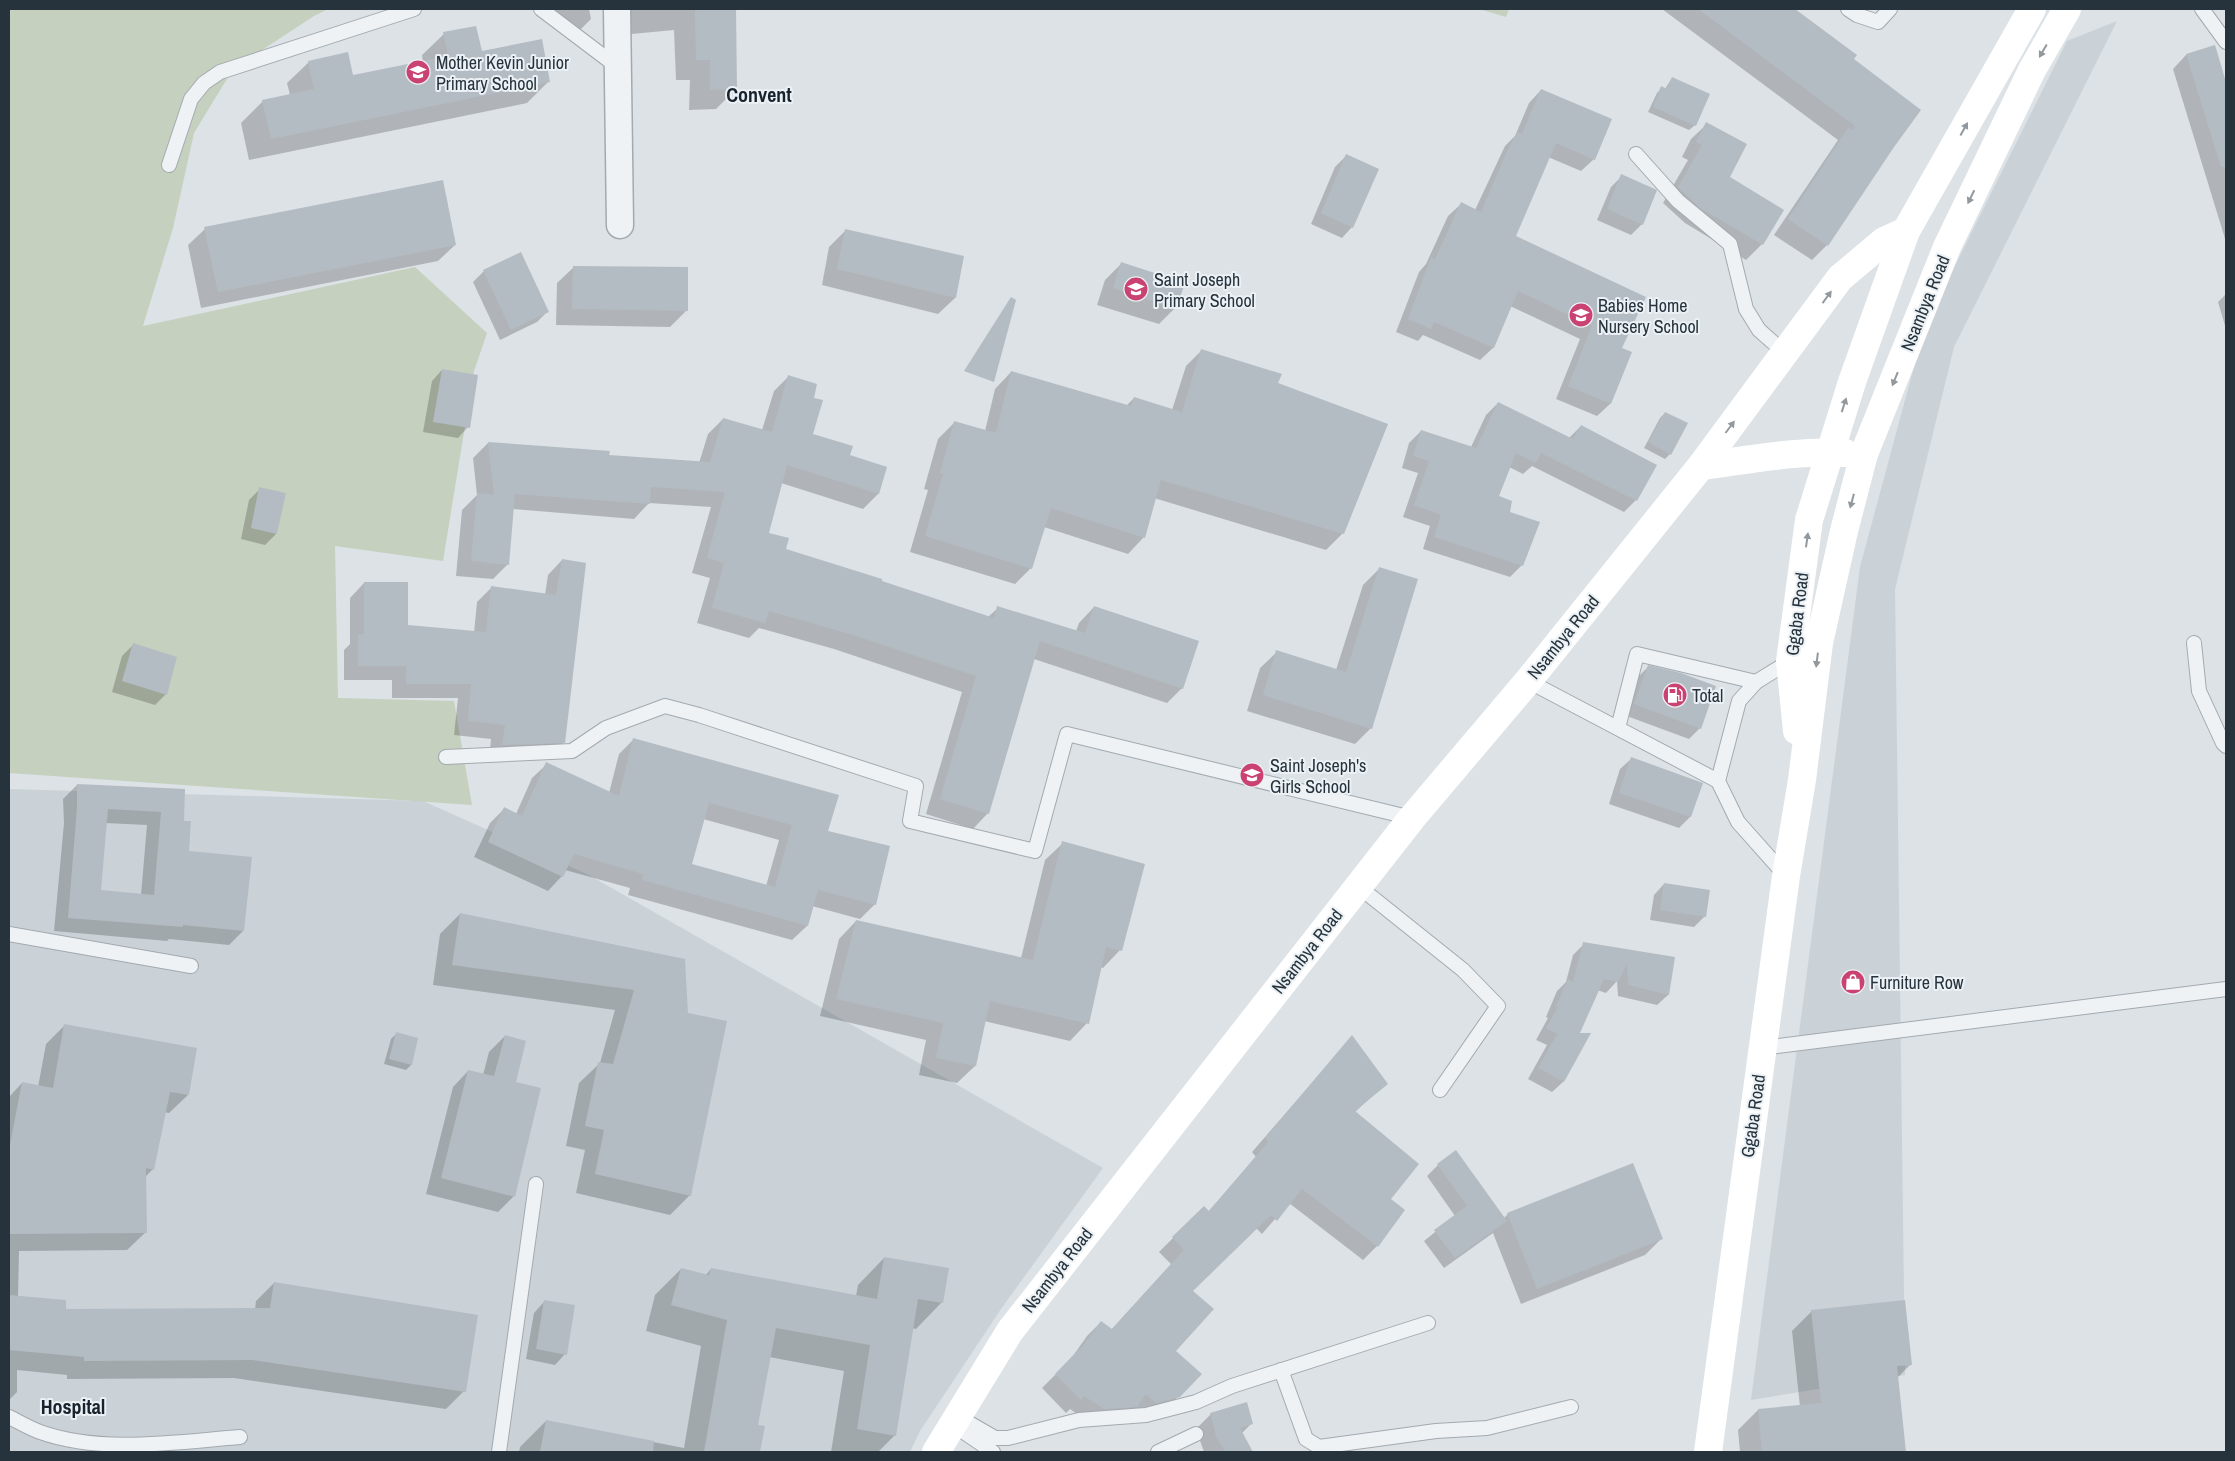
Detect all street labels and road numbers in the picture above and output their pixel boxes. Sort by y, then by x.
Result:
street label: Nsambya Road [1894,251,1956,355]
street label: Ggaba Road [1779,571,1815,657]
street label: Nsambya Road [1521,590,1605,684]
street label: Nsambya Road [1266,903,1348,999]
street label: Ggaba Road [1735,1073,1771,1159]
street label: Nsambya Road [1016,1222,1098,1318]

